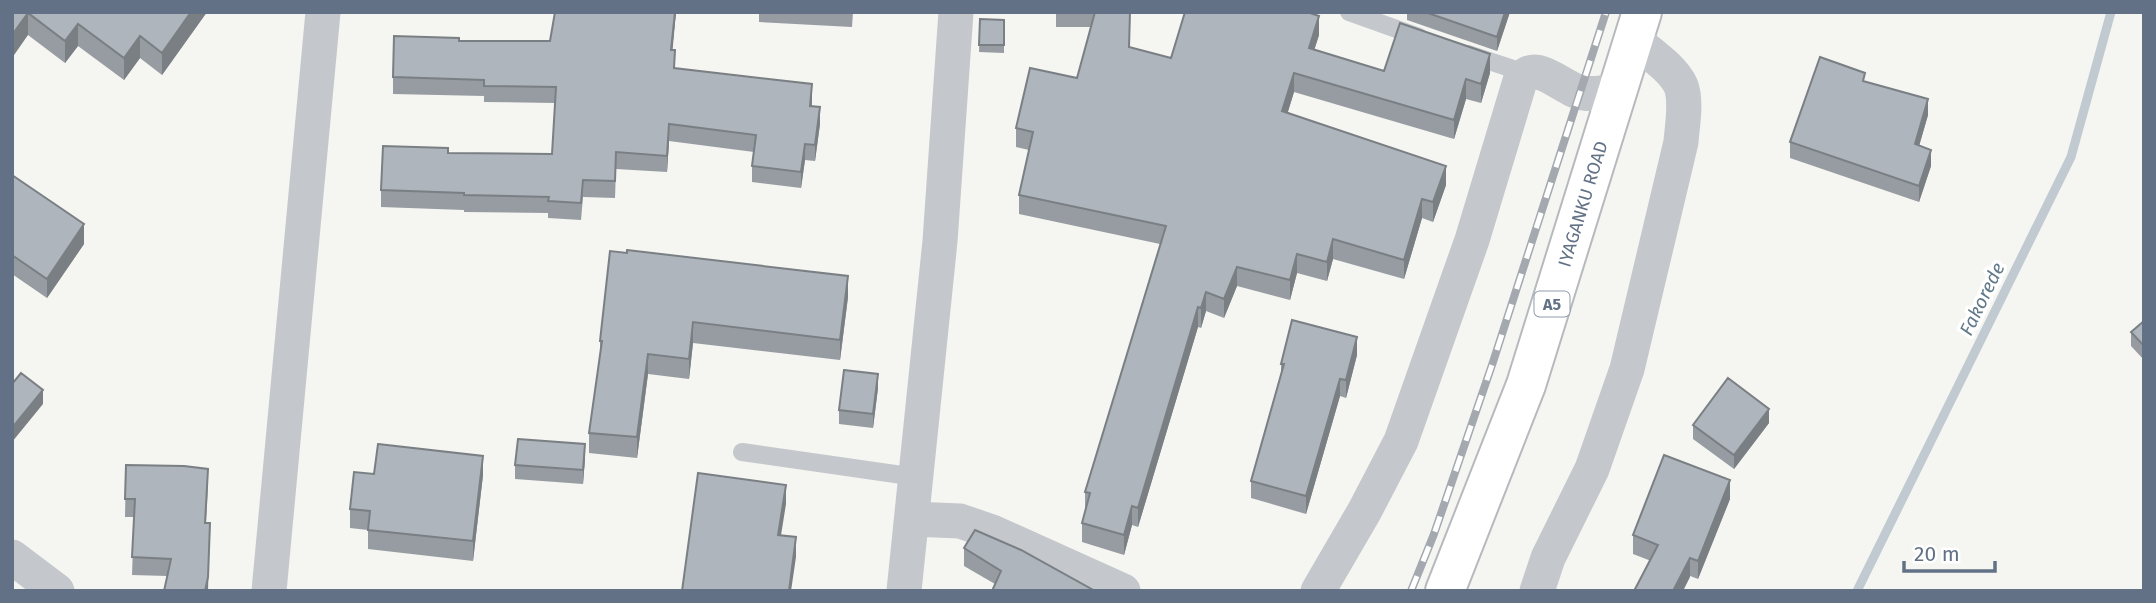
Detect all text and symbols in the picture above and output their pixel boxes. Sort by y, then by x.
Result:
street label: IYAGANKU ROAD [1553,138,1613,270]
water label: Fakorede [1955,259,2010,339]
road number: A5 [1534,292,1570,316]
scale bar [1904,530,1995,574]
text: 20 m [1914,541,1960,567]

